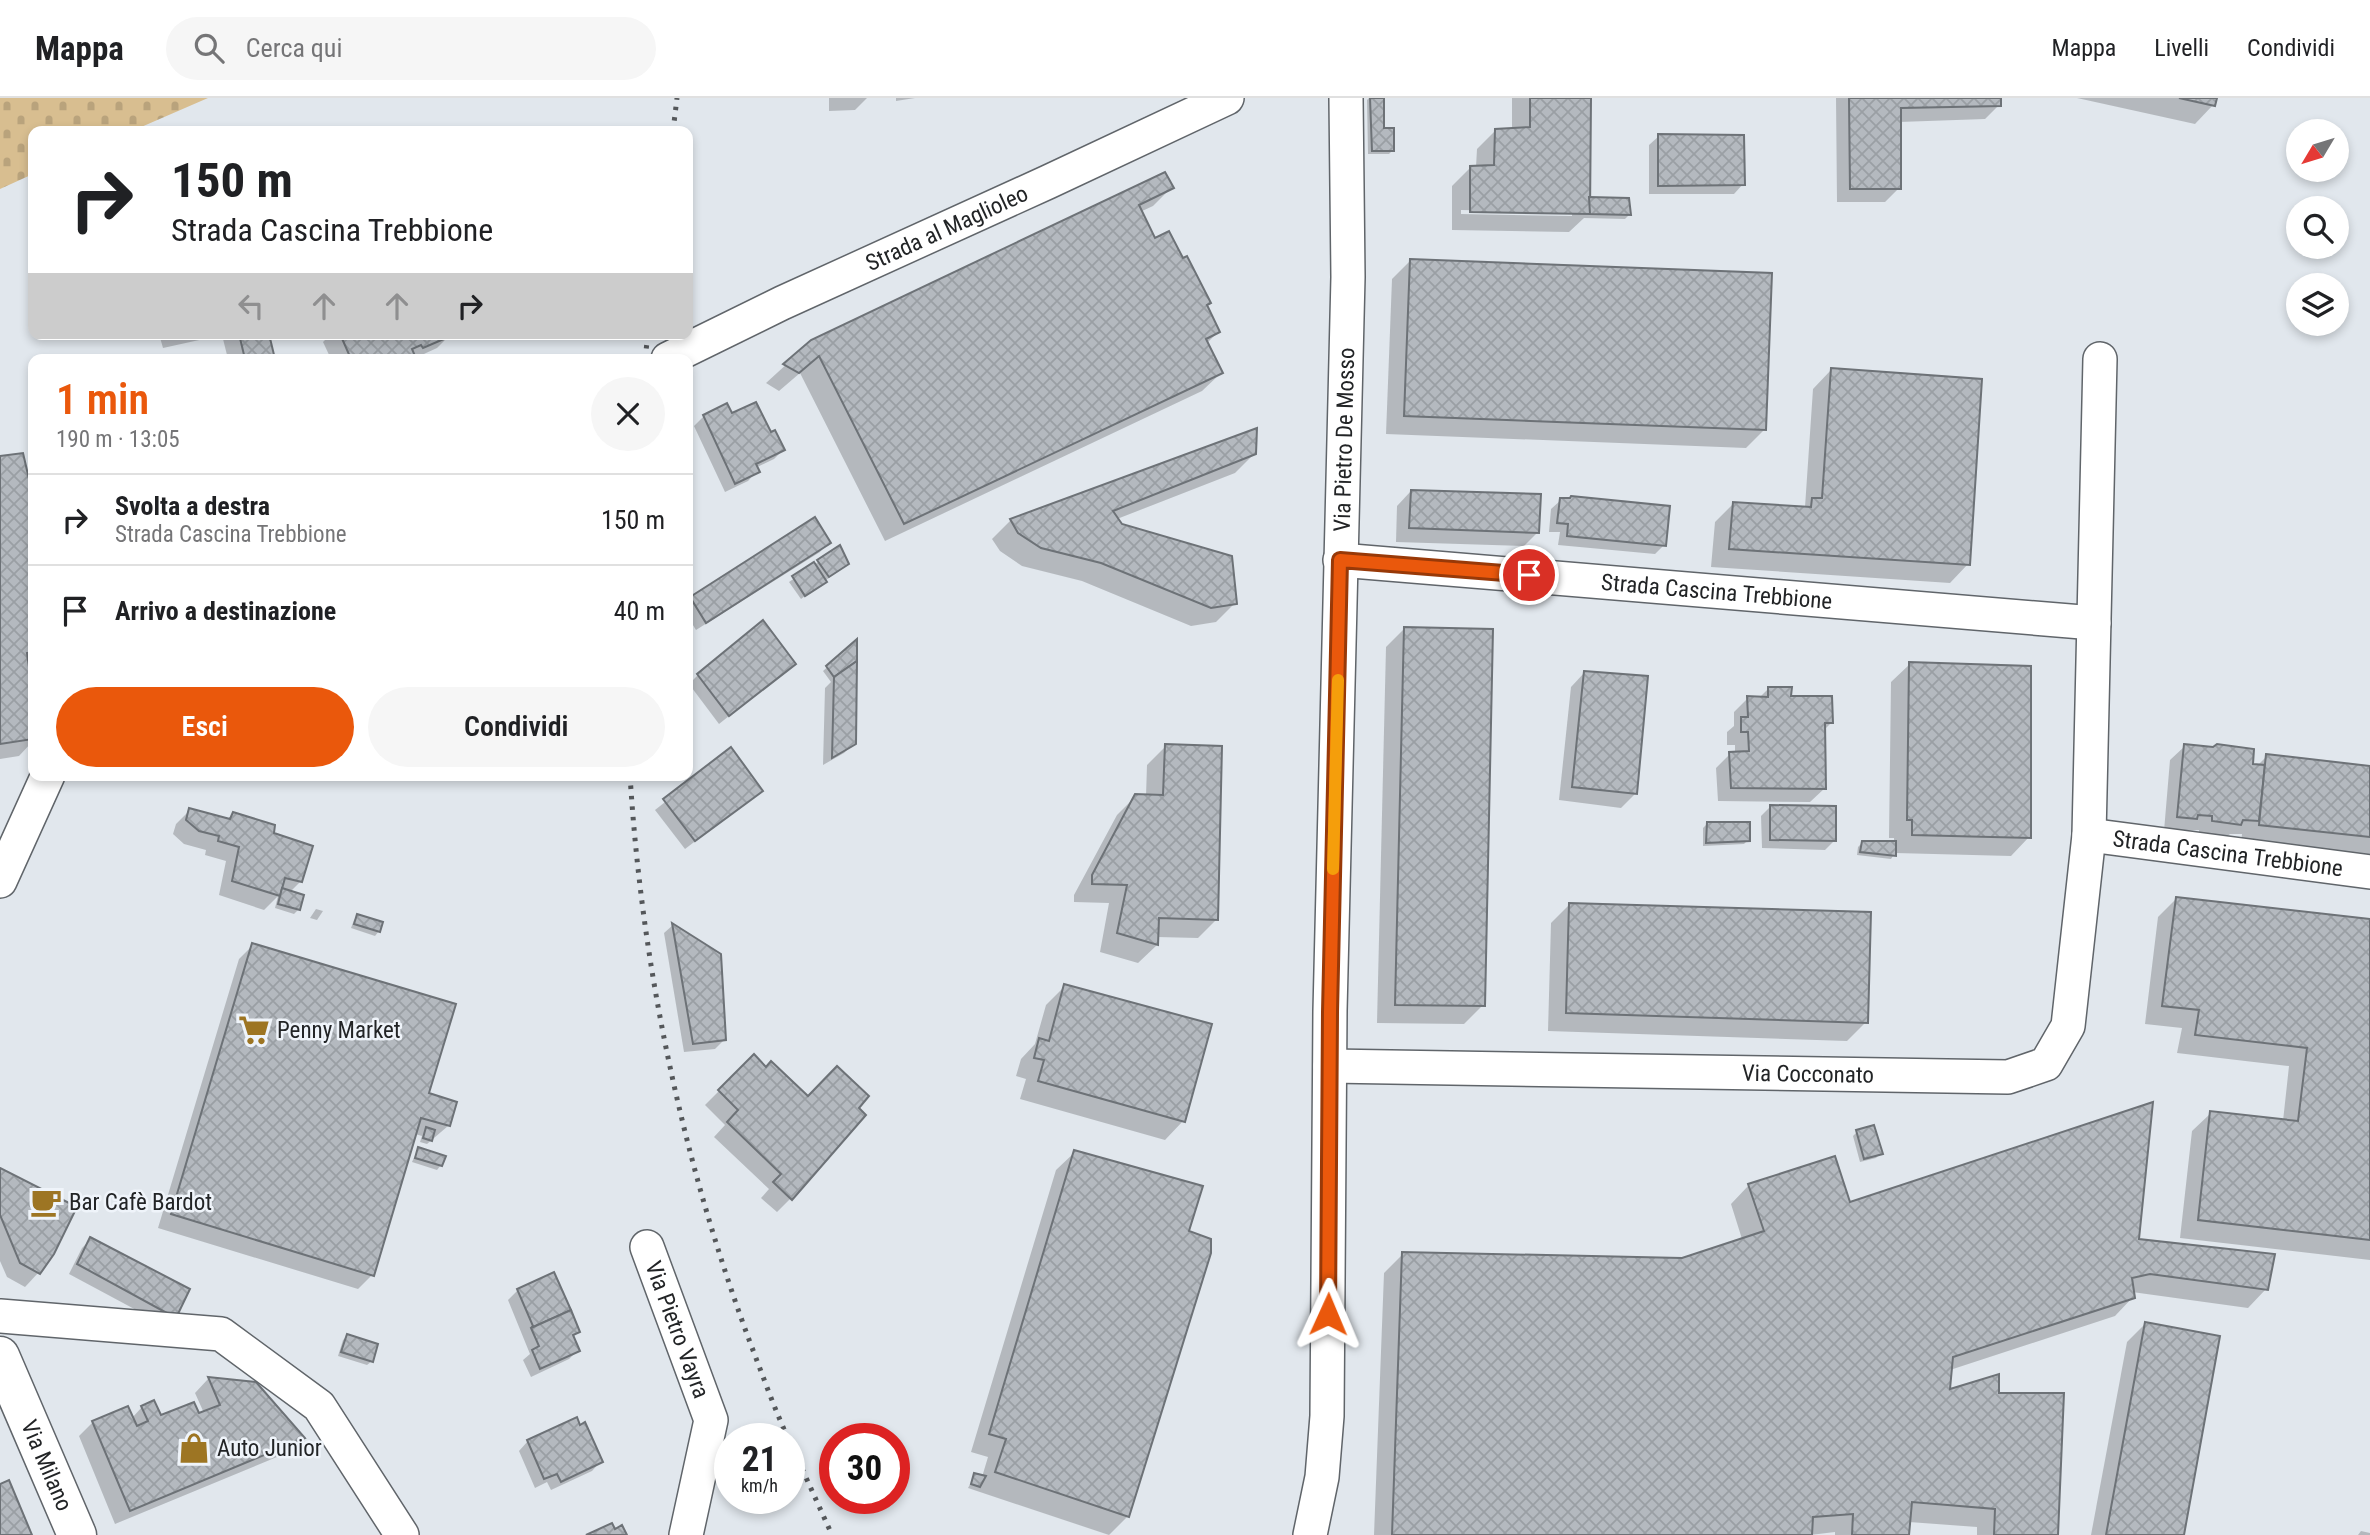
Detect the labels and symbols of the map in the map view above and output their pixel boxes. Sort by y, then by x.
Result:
north arrow [2286,119,2348,182]
street label: Strada al Maglioleo [861,180,1032,277]
street label: Via Pietro De Mosso [1328,347,1360,532]
pin [1499,545,1559,605]
street label: Strada Cascina Trebbione [1600,568,1833,615]
street label: Strada Cascina Trebbione [2111,825,2344,882]
supermarket icon: Penny Market [237,1013,271,1047]
place label: Penny Market [277,1017,401,1044]
street label: Via Cocconato [1742,1059,1874,1088]
cafe icon: Bar Cafè Bardot [29,1185,63,1219]
place label: Bar Cafè Bardot [69,1189,212,1216]
street label: Via Pietro Vayra [640,1257,715,1402]
position arrow [1291,1277,1365,1351]
street label: Via Milano [16,1416,78,1515]
speed limit sign: 30 [819,1423,910,1514]
shop icon: Auto Junior [177,1431,211,1465]
place label: Auto Junior [217,1435,322,1462]

